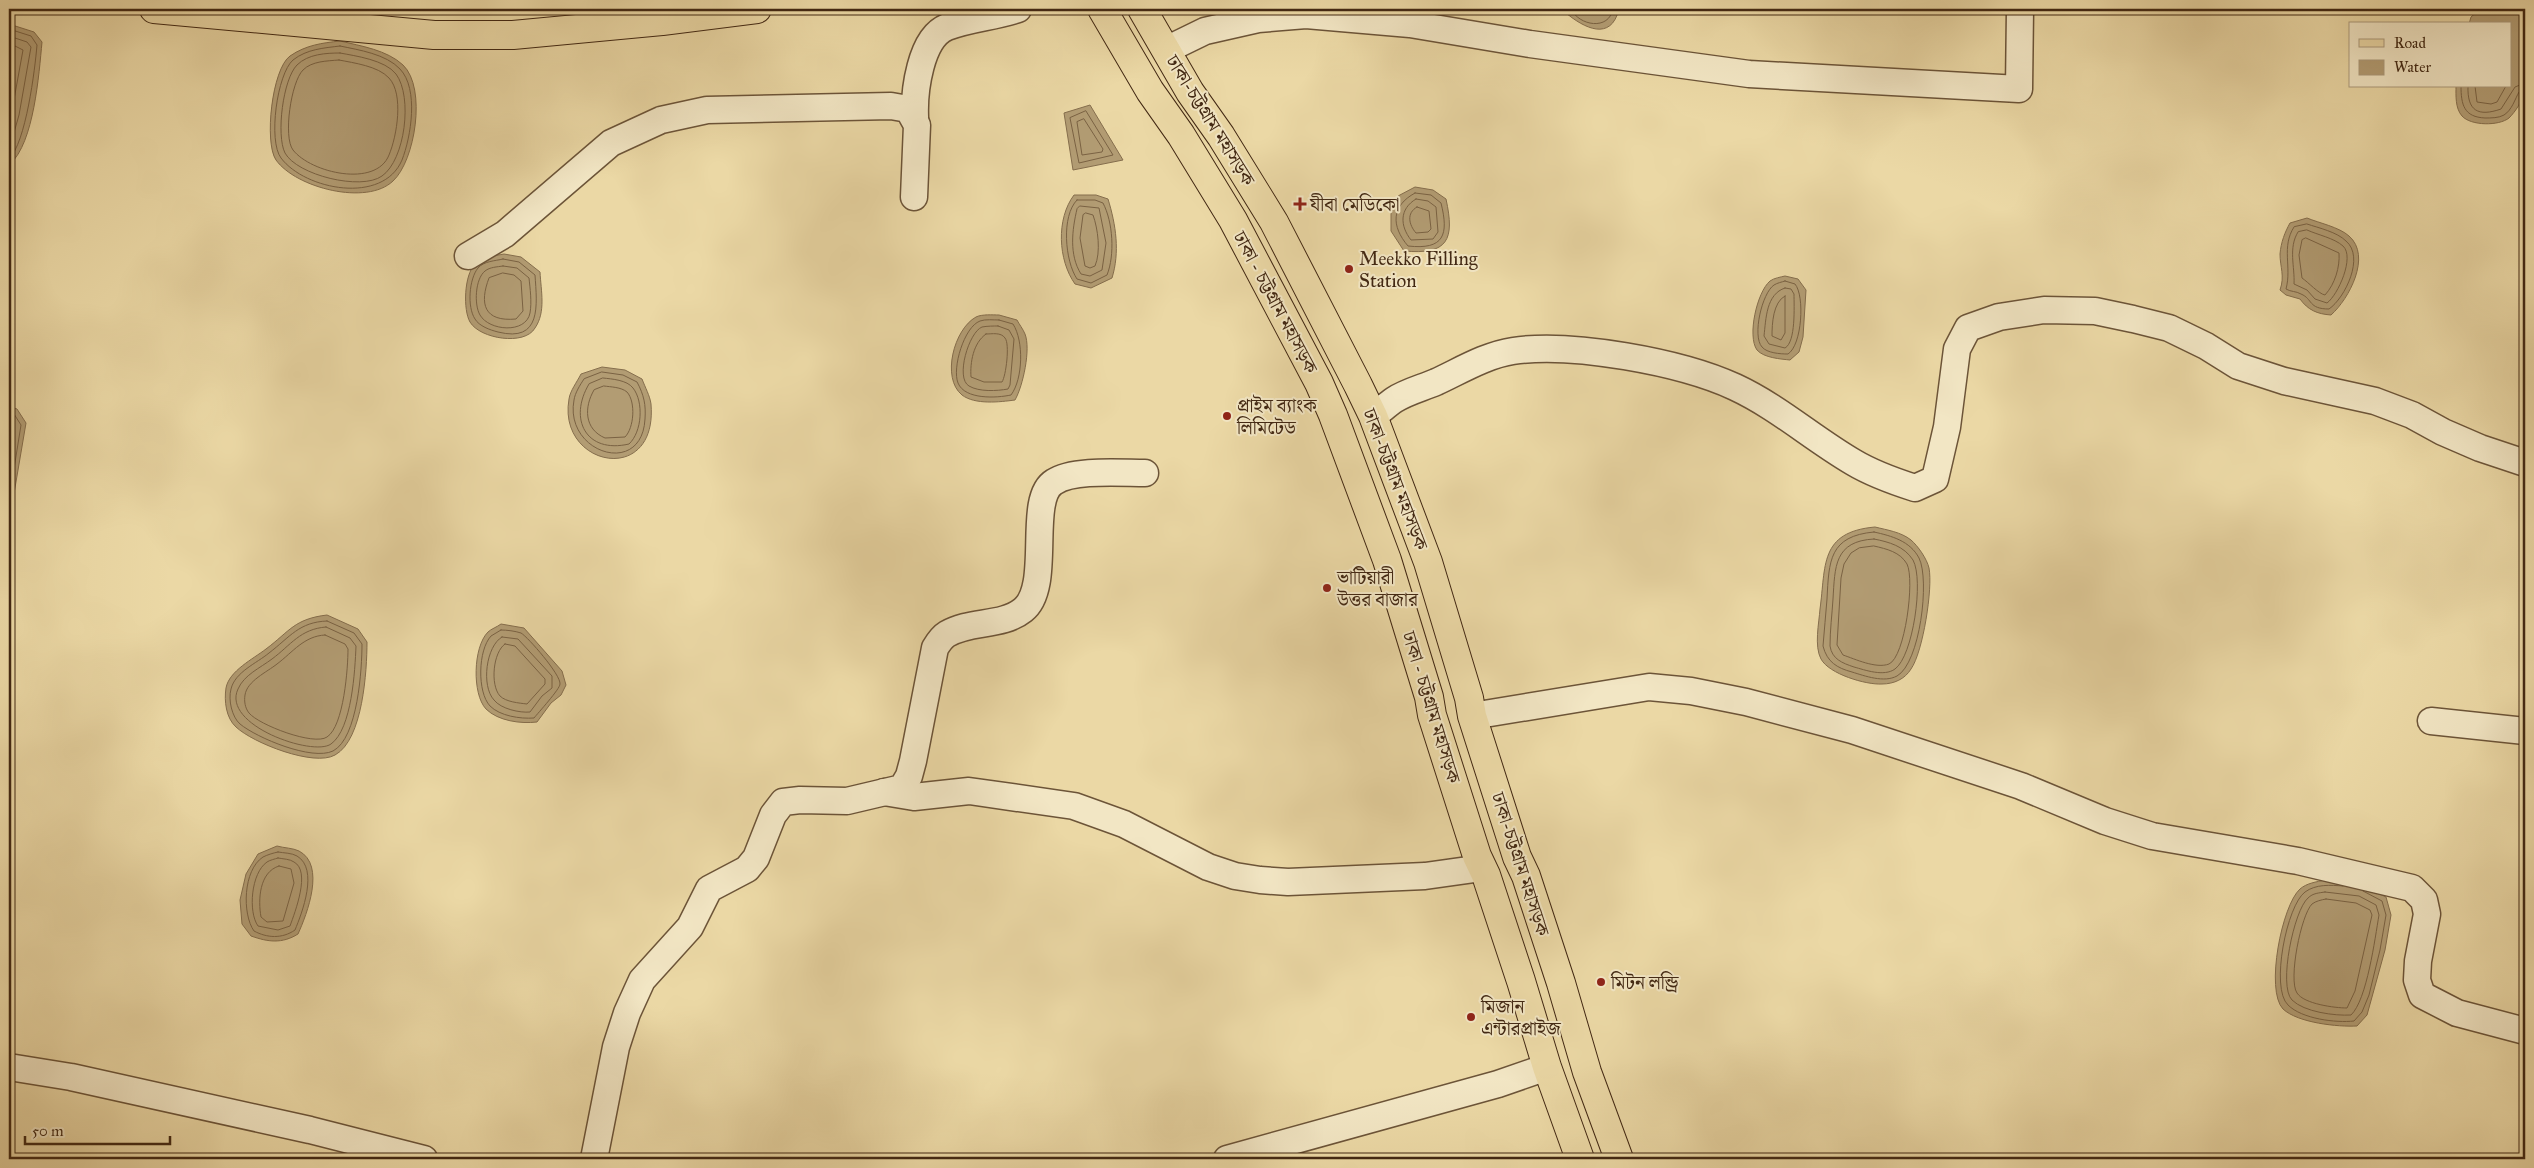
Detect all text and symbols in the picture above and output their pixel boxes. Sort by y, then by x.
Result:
legend [2349,22,2512,88]
text: Road [2394,34,2426,52]
street label: ঢাকা-চট্টগ্রাম মহাসড়ক [1161,50,1260,190]
text: Water [2394,58,2431,76]
place label: যীবা মেডিকো [1309,193,1399,216]
marker: যীবা মেডিকো [1294,198,1306,210]
street label: ঢাকা - চট্টগ্রাম মহাসড়ক [1228,226,1323,378]
place label: Meekko Filling Station [1359,247,1478,292]
marker: Meekko Filling Station [1343,263,1355,275]
place label: প্রাইম ব্যাংক লিমিটেড [1236,394,1317,439]
street label: ঢাকা-চট্টগ্রাম মহাসড়ক [1358,404,1433,554]
marker: প্রাইম ব্যাংক লিমিটেড [1221,410,1233,422]
place label: ভাটিয়ারী উত্তর বাজার [1336,566,1419,611]
marker: ভাটিয়ারী উত্তর বাজার [1321,582,1333,594]
street label: ঢাকা - চট্টগ্রাম মহাসড়ক [1397,627,1466,786]
street label: ঢাকা-চট্টগ্রাম মহাসড়ক [1486,789,1555,939]
place label: মিটন লন্ড্রি [1610,971,1680,994]
marker: মিটন লন্ড্রি [1595,976,1607,988]
place label: মিজান এন্টারপ্রাইজ [1480,995,1562,1040]
marker: মিজান এন্টারপ্রাইজ [1465,1011,1477,1023]
scale bar [25,1113,170,1145]
text: 50 m [32,1122,64,1140]

